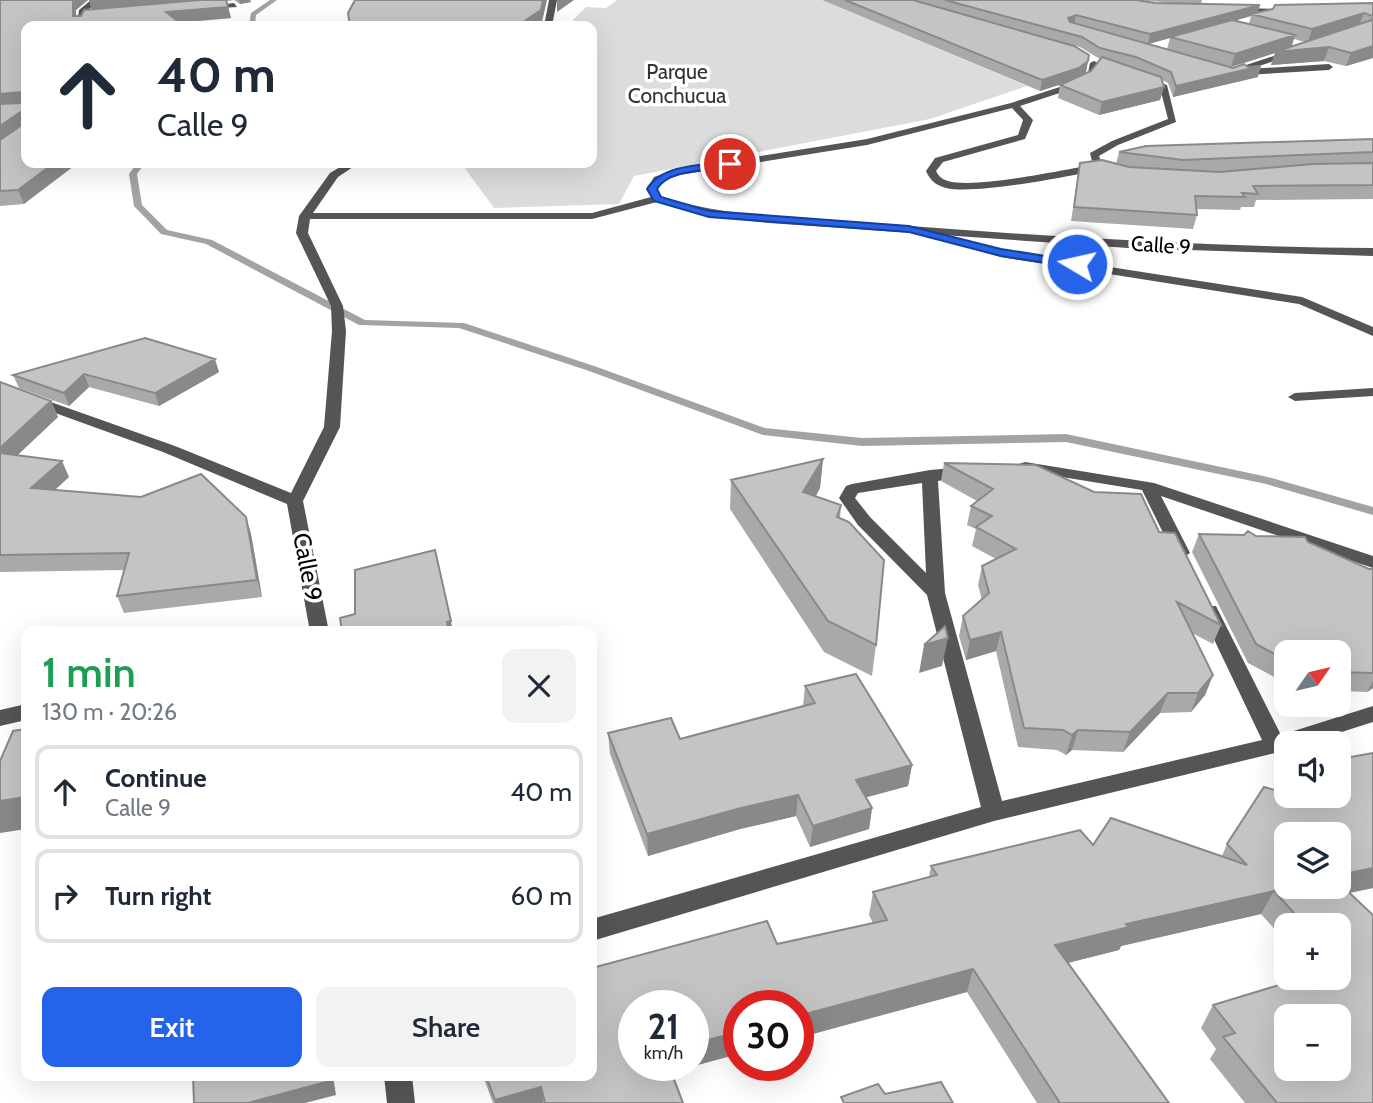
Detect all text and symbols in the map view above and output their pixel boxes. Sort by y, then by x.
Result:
text: 40 m [157,45,276,104]
icon: ahead [42,49,133,140]
park label: Parque Conchucua [628,59,726,108]
text: Calle 9 [157,105,249,144]
pin [700,134,760,194]
icon: arrive [711,145,749,183]
position arrow [1040,227,1114,301]
street label: Calle 9 [1130,230,1192,260]
street label: Calle 9 [287,530,329,604]
north arrow [1274,640,1351,718]
map controls [1274,640,1351,1081]
text: 1 min [42,646,136,698]
button: close [502,649,576,723]
text: 130 m · 20:26 [42,698,177,726]
button: sound [1274,731,1351,808]
text: Continue [105,762,207,794]
icon: ahead [46,773,84,811]
text: 40 m [510,776,572,808]
text: Calle 9 [105,794,171,822]
button: layers [1274,822,1351,899]
icon: right [46,877,84,915]
text: Turn right [105,880,211,912]
text: 60 m [510,880,572,912]
button: + [1274,913,1351,990]
button: Exit [42,987,302,1067]
button: Share [316,987,576,1067]
speed limit sign: 30 [723,990,814,1081]
button: − [1274,1004,1351,1081]
text: 21 [648,1005,679,1048]
text: km/h [644,1042,683,1064]

